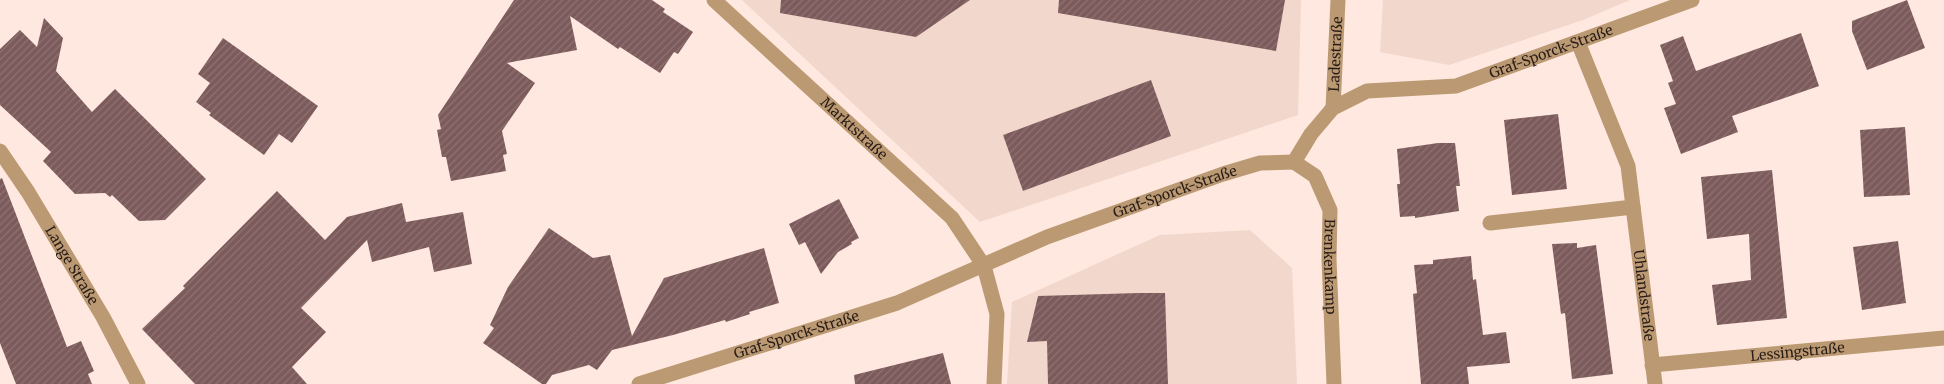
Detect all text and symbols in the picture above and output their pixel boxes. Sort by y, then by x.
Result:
street label: Ladestraße [1325,16,1346,92]
street label: Graf-Sporck-Straße [1487,21,1615,82]
street label: Marktstraße [817,93,891,164]
street label: Graf-Sporck-Straße [1110,161,1239,222]
street label: Brenkenkamp [1320,219,1340,315]
street label: Lange Straße [41,222,102,308]
street label: Uhlandstraße [1629,249,1659,342]
street label: Graf-Sporck-Straße [732,306,861,363]
street label: Lessingstraße [1749,338,1845,365]

